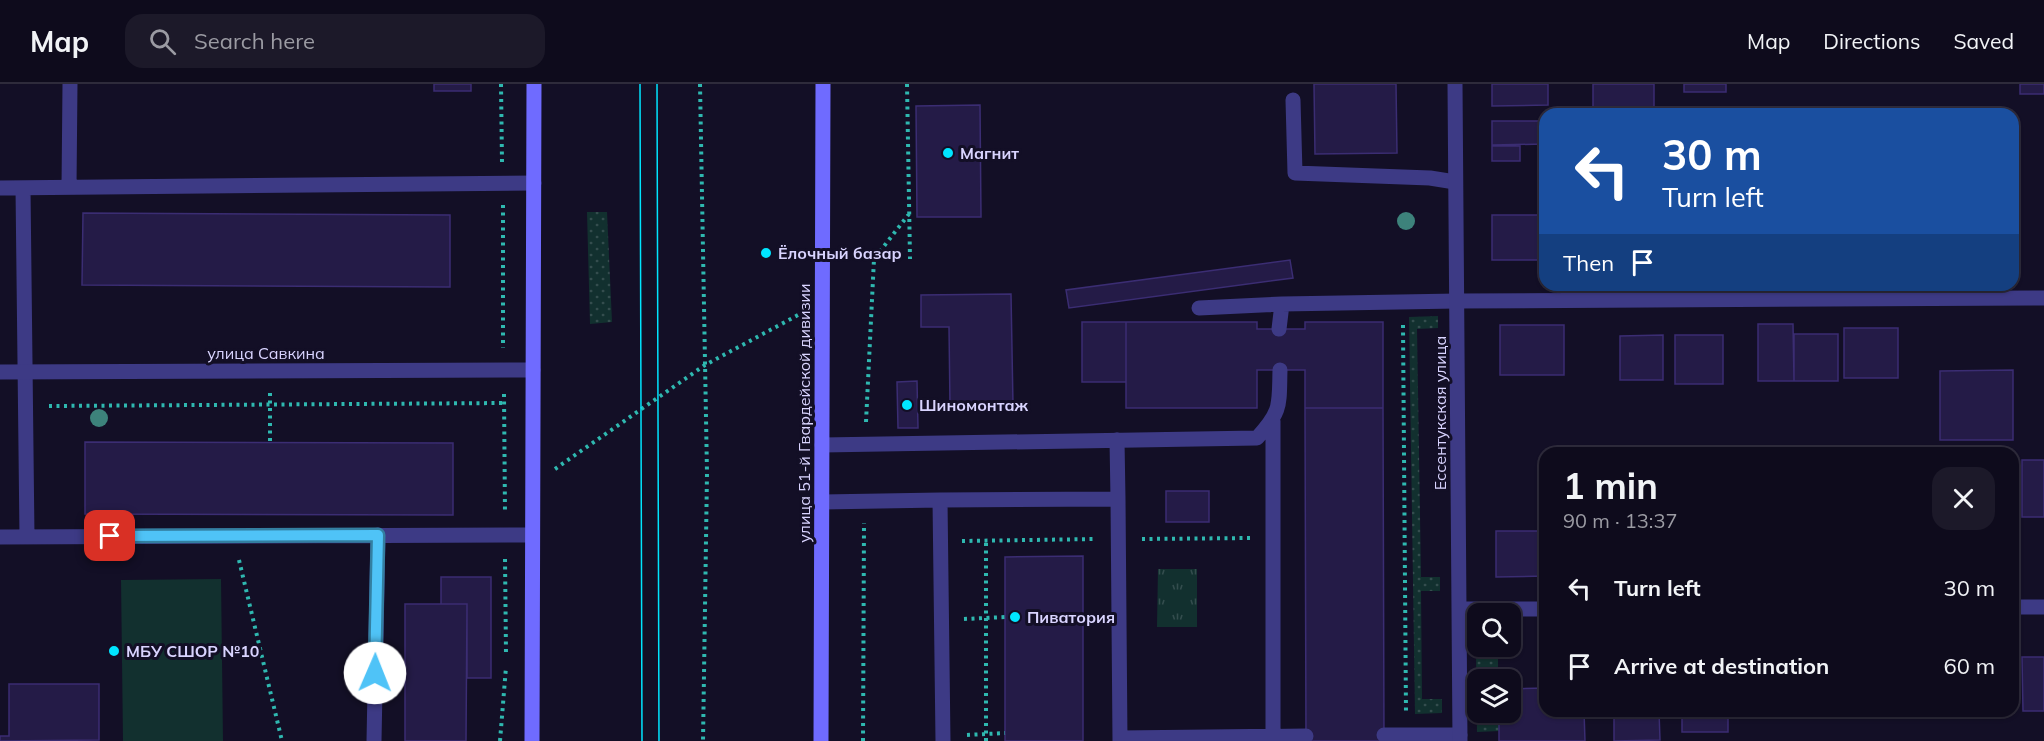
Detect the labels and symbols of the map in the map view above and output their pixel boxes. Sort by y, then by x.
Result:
place label: Магнит [960,143,1019,163]
marker: Магнит [941,146,955,160]
place label: Ёлочный базар [778,243,902,263]
marker: Ёлочный базар [759,246,773,260]
street label: улица 51-й Гвардейской дивизии [794,283,814,543]
street label: Ессентукская улица [1430,336,1450,490]
street label: улица Савкина [207,343,325,363]
place label: Шиномонтаж [919,395,1029,415]
marker: Шиномонтаж [900,398,914,412]
pin [84,510,135,561]
place label: Пиватория [1027,607,1115,627]
marker: Пиватория [1008,610,1022,624]
place label: МБУ СШОР №10 [126,641,259,661]
position arrow [343,641,407,705]
marker: МБУ СШОР №10 [107,644,121,658]

